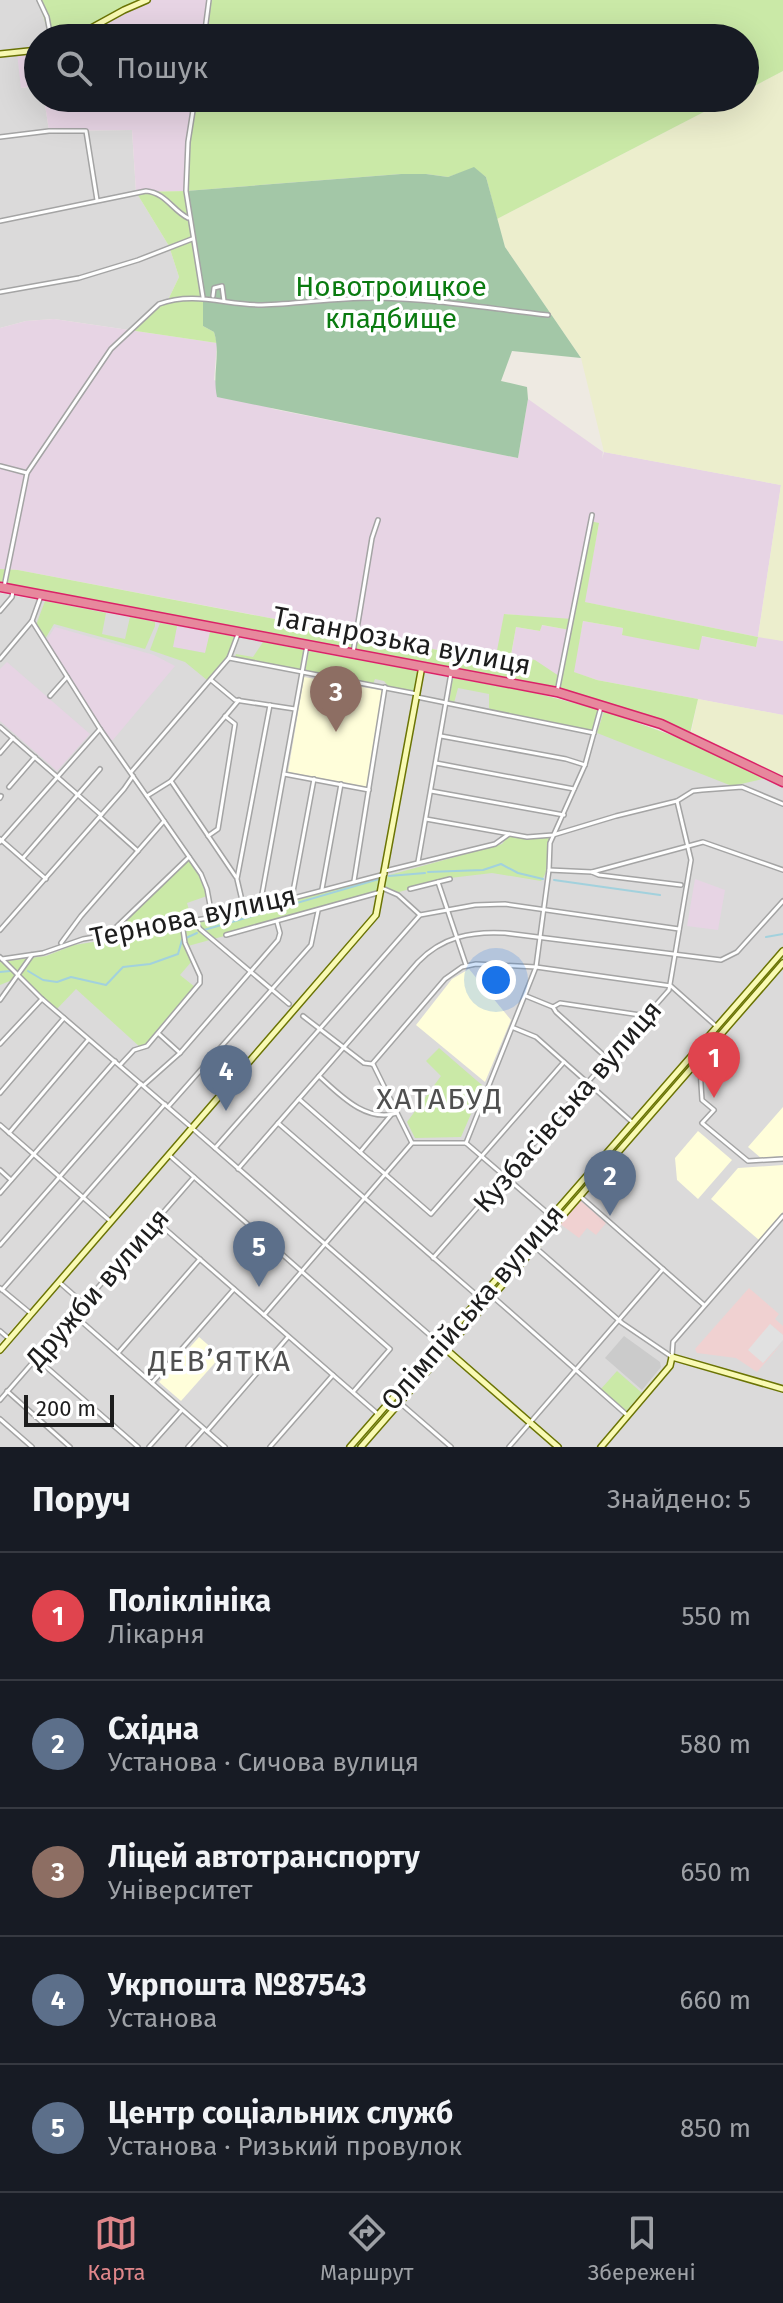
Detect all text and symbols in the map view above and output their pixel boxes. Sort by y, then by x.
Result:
search box [24,24,759,112]
icon: search [52,46,96,90]
text: Пошук [116,50,208,86]
park label: Новотроицкое кладбище [295,270,487,335]
street label: Таганрозька вулиця [270,599,534,682]
pin: 3 [310,666,362,732]
street label: Тернова вулиця [87,879,299,954]
your location [476,960,516,1000]
street label: Кузбасівська вулиця [466,994,668,1219]
pin: 1 [688,1032,740,1098]
pin: 4 [200,1045,252,1111]
district label: ХАТАБУД [376,1081,504,1117]
pin: 2 [584,1150,636,1216]
street label: Олімпійська вулиця [374,1198,571,1417]
street label: Дружби вулиця [18,1201,176,1376]
pin: 5 [233,1221,285,1287]
district label: ДЕВ’ЯТКА [147,1343,292,1379]
scale bar [24,1391,114,1427]
text: 200 m [36,1395,96,1422]
text: Поруч [32,1479,131,1520]
text: Знайдено: 5 [607,1484,751,1515]
text: Поліклініка [108,1583,271,1619]
text: 1 [52,1601,64,1632]
text: 550 m [681,1601,751,1632]
text: Лікарня [108,1619,205,1650]
text: Східна [108,1711,199,1747]
text: 2 [51,1729,65,1760]
text: 580 m [680,1729,751,1760]
text: Установа · Сичова вулиця [108,1747,419,1778]
text: Ліцей автотранспорту [108,1839,420,1875]
text: 3 [51,1857,65,1888]
text: 650 m [681,1857,751,1888]
text: Університет [108,1875,253,1906]
text: Укрпошта №87543 [108,1967,367,2003]
text: 4 [51,1985,65,2016]
text: 660 m [680,1985,751,2016]
text: Установа [108,2003,217,2034]
text: Центр соціальних служб [108,2095,453,2131]
text: 5 [51,2113,65,2144]
text: 850 m [680,2113,751,2144]
text: Установа · Ризький провулок [108,2131,462,2162]
tab: Карта [87,2211,146,2286]
tab: Маршрут [320,2211,413,2286]
tab: Збережені [588,2211,696,2286]

